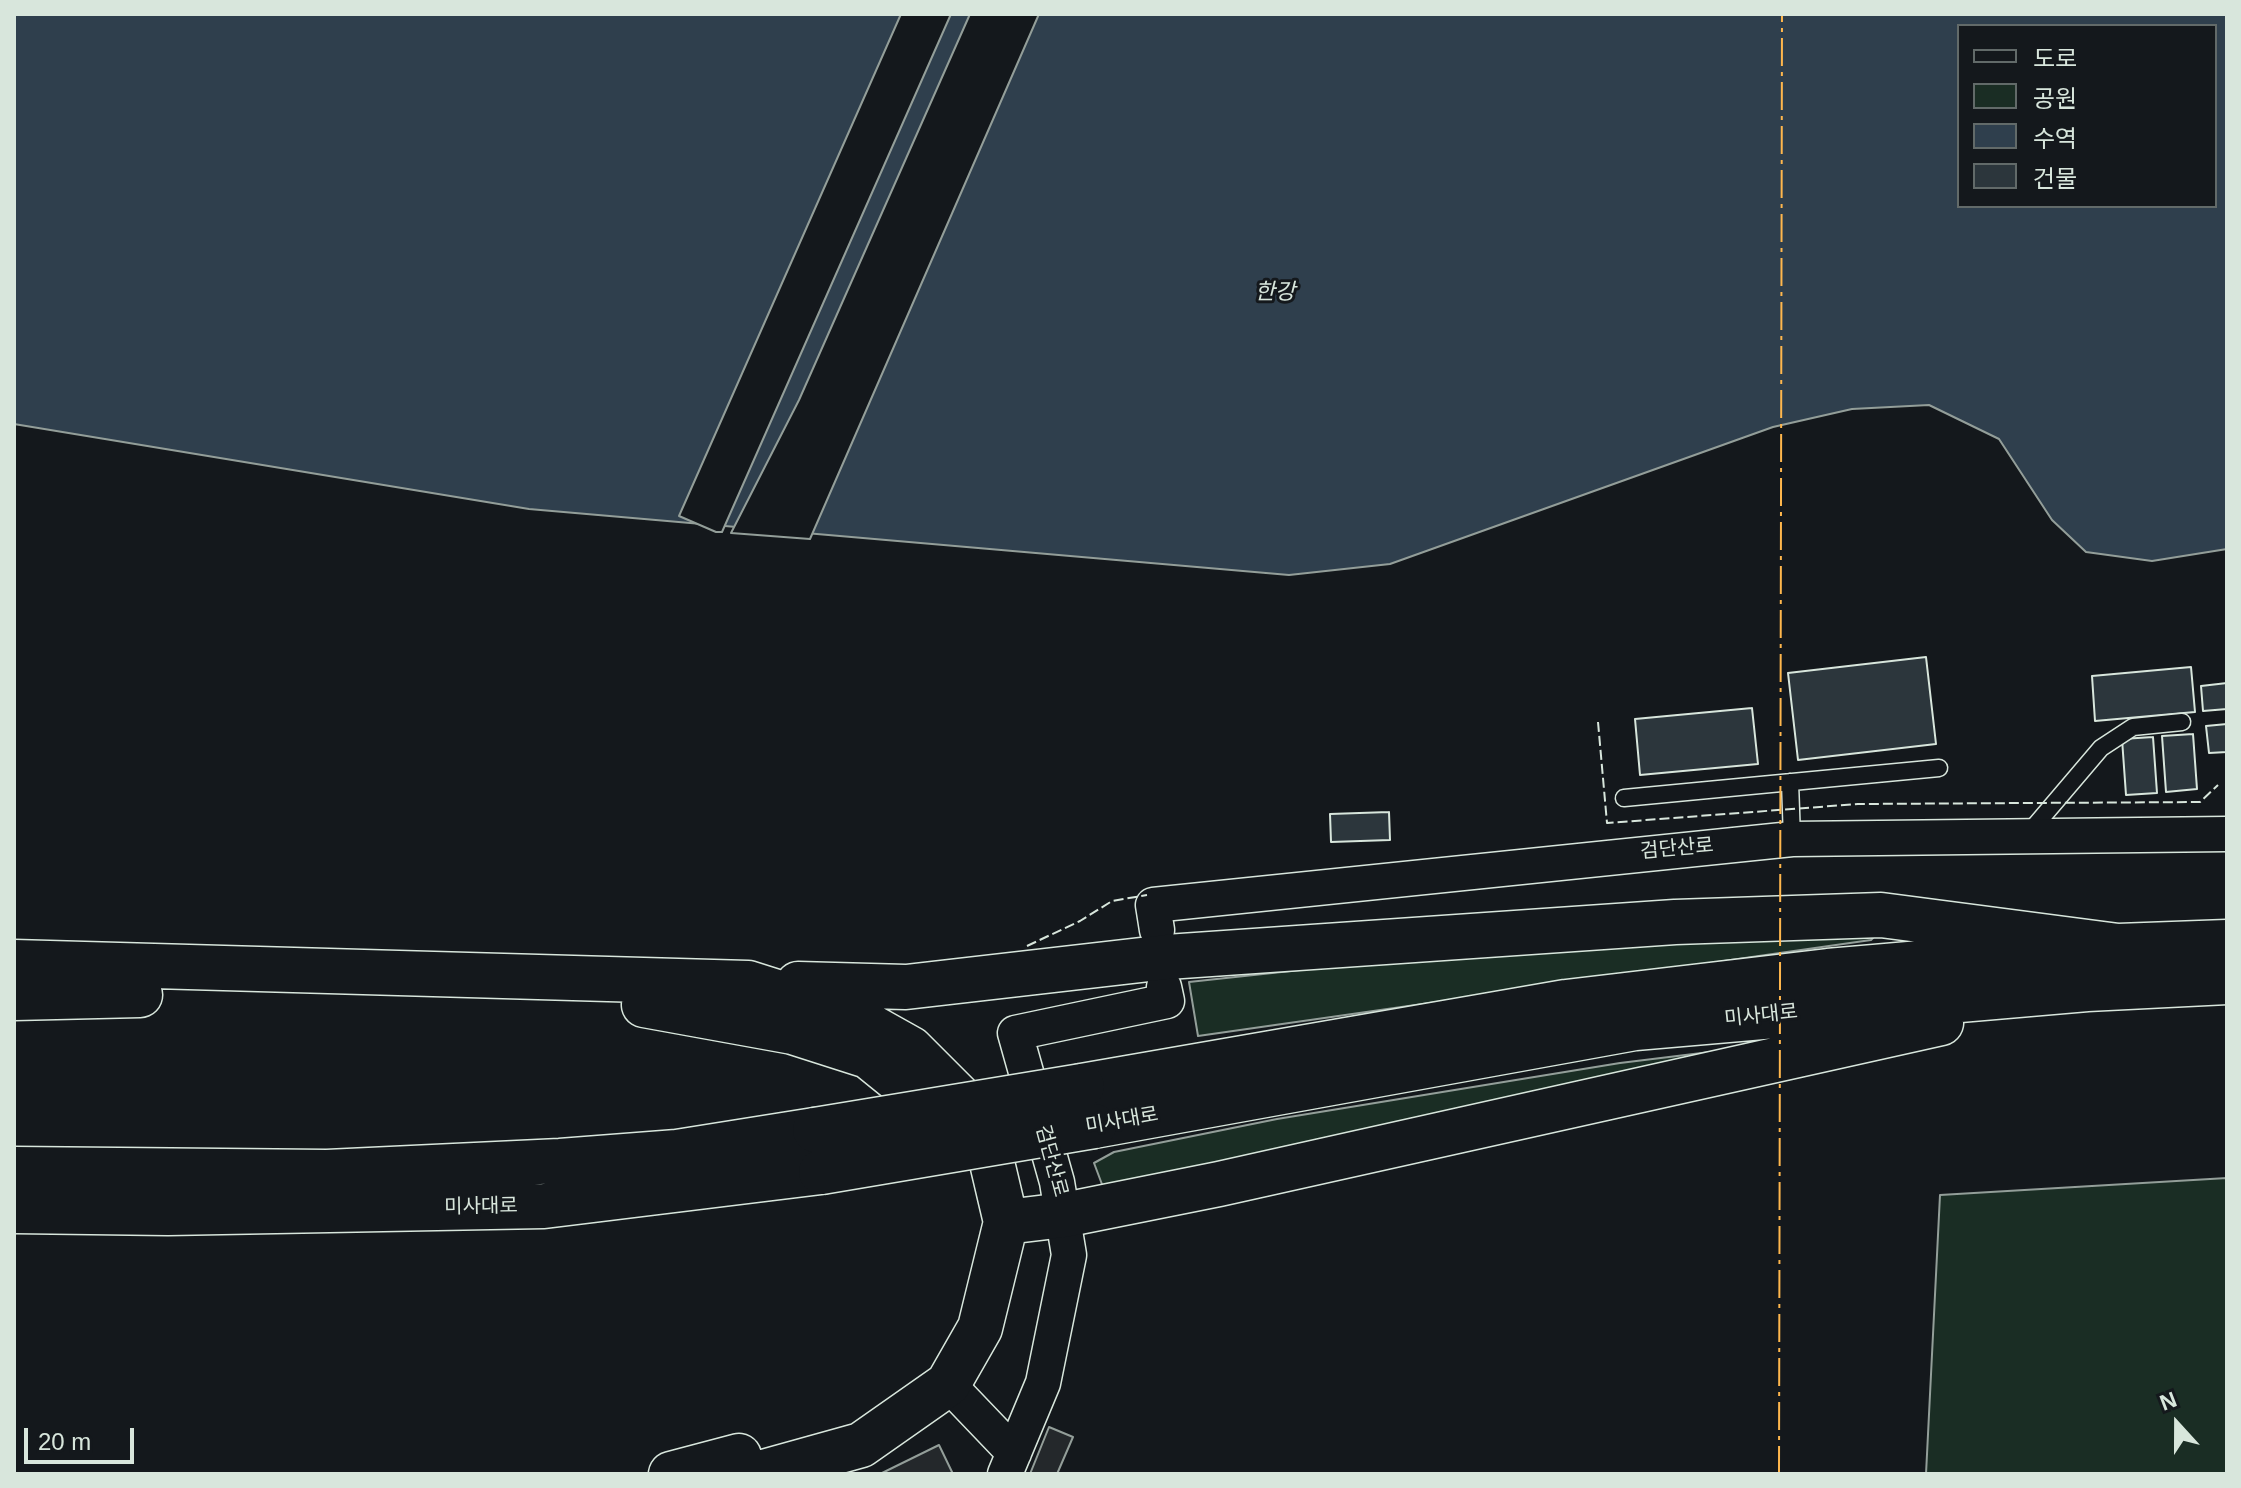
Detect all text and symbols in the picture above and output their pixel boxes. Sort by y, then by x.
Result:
legend [1957,24,2217,208]
text: 도로 [2033,45,2077,72]
text: 공원 [2033,85,2077,112]
text: 수역 [2033,125,2077,152]
text: 건물 [2033,165,2077,192]
water label: 한강 [1255,280,1295,306]
street label: 검단산로 [1639,834,1715,864]
street label: 미사대로 [1723,1000,1799,1032]
street label: 미사대로 [1084,1103,1160,1139]
street label: 검단산로 [1030,1122,1072,1200]
street label: 미사대로 [444,1194,518,1220]
north arrow [2137,1384,2217,1464]
text: N [2156,1387,2180,1416]
scale bar [28,1412,138,1462]
text: 20 m [38,1428,91,1455]

